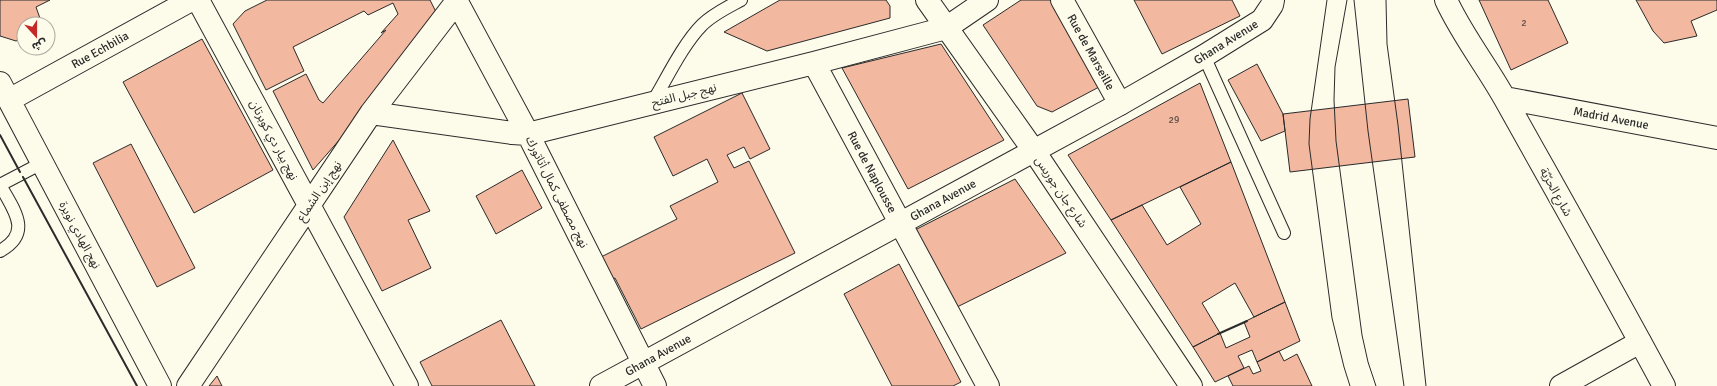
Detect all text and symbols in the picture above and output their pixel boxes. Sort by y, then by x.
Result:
street label: Rue de Marseille [1063,12,1118,93]
north arrow [16,16,56,56]
street label: Ghana Avenue [1191,17,1261,68]
house number: 2 [1521,17,1527,29]
street label: Rue Echbilia [69,29,132,72]
text: ش [30,36,49,54]
street label: نهج جبل الفتح [650,80,718,112]
street label: نهج بيار دي كوبرتان [244,97,301,184]
street label: Madrid Avenue [1572,104,1650,133]
house number: 29 [1169,114,1179,126]
street label: Rue de Naplousse [844,129,899,216]
street label: نهج مصطفى كمال أتاتورك [521,134,592,251]
street label: شارع جان جوريس [1030,154,1090,231]
street label: نهج إبن الشماع [294,158,346,225]
street label: شارع الحرّيّة [1535,165,1575,220]
street label: Ghana Avenue [908,176,979,225]
street label: نهج الهادي نويرة [54,199,104,272]
street label: Ghana Avenue [623,331,694,380]

